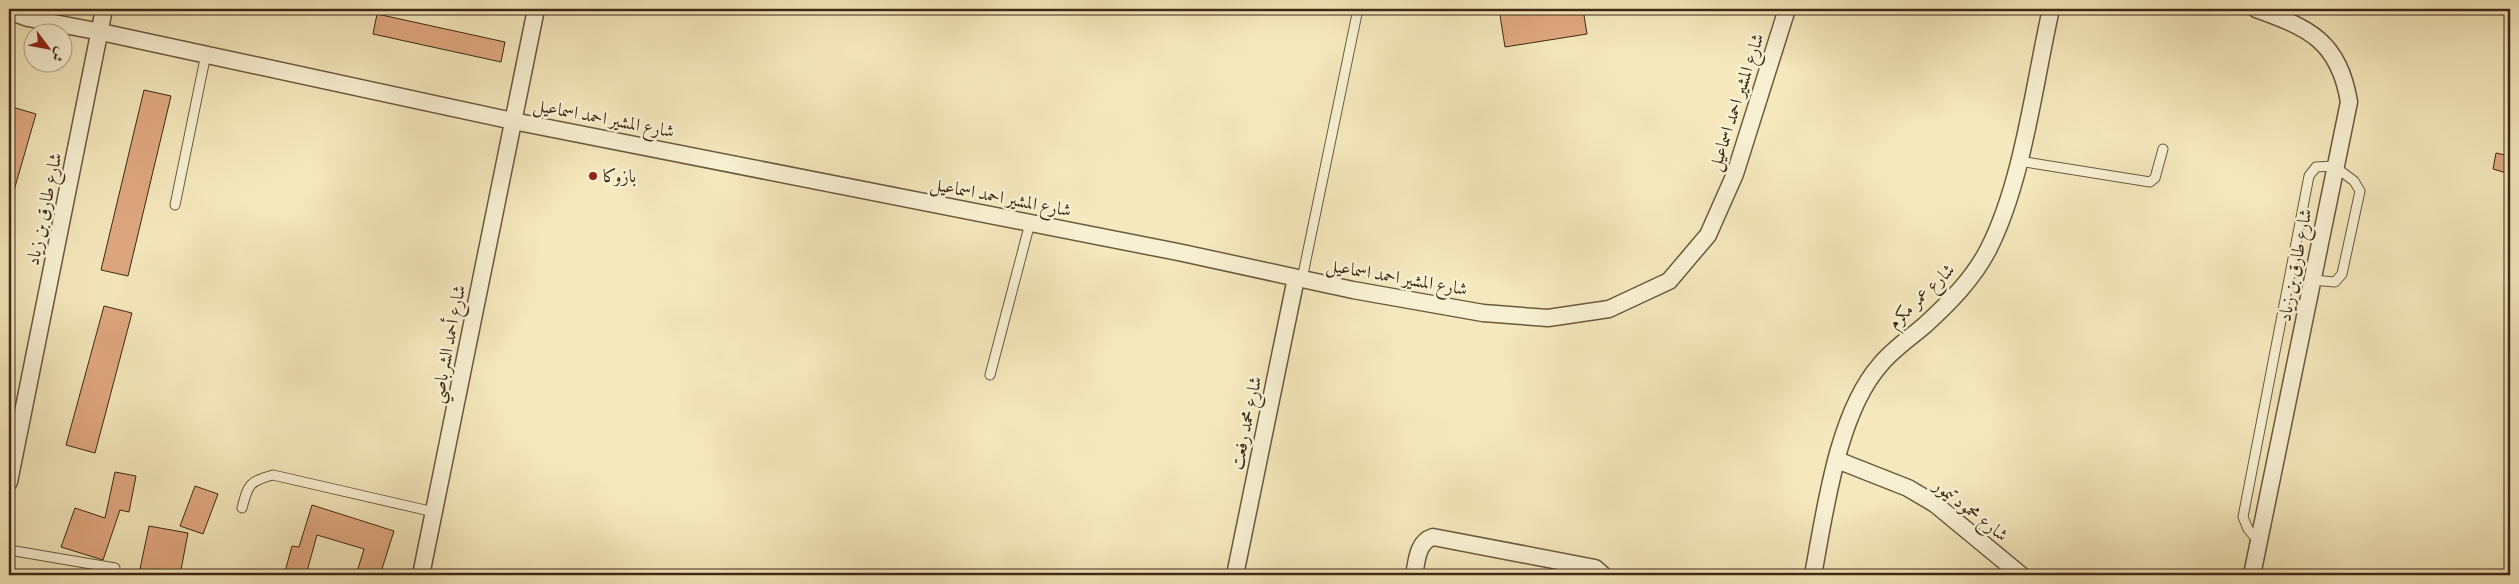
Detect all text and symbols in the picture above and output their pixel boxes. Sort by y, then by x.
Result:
north arrow [22,22,72,72]
street label: شارع المشير احمد اسماعيل [1702,30,1772,175]
text: ش [48,44,70,66]
street label: شارع المشير احمد اسماعيل [531,93,677,146]
street label: شارع طارق بن زياد [20,151,71,268]
place label: بازوكا [603,164,636,187]
marker: بازوكا [587,170,599,182]
street label: شارع المشير احمد اسماعيل [928,172,1074,225]
street label: شارع طارق بن زياد [2272,207,2321,324]
street label: شارع المشير احمد اسماعيل [1324,253,1470,304]
street label: شارع عمر مكرم [1882,258,1962,337]
street label: شارع أحمد الشرباصي [424,283,476,406]
street label: شارع محمد رفعت [1224,374,1271,473]
street label: شارع محمود تيمور [1925,472,2013,549]

